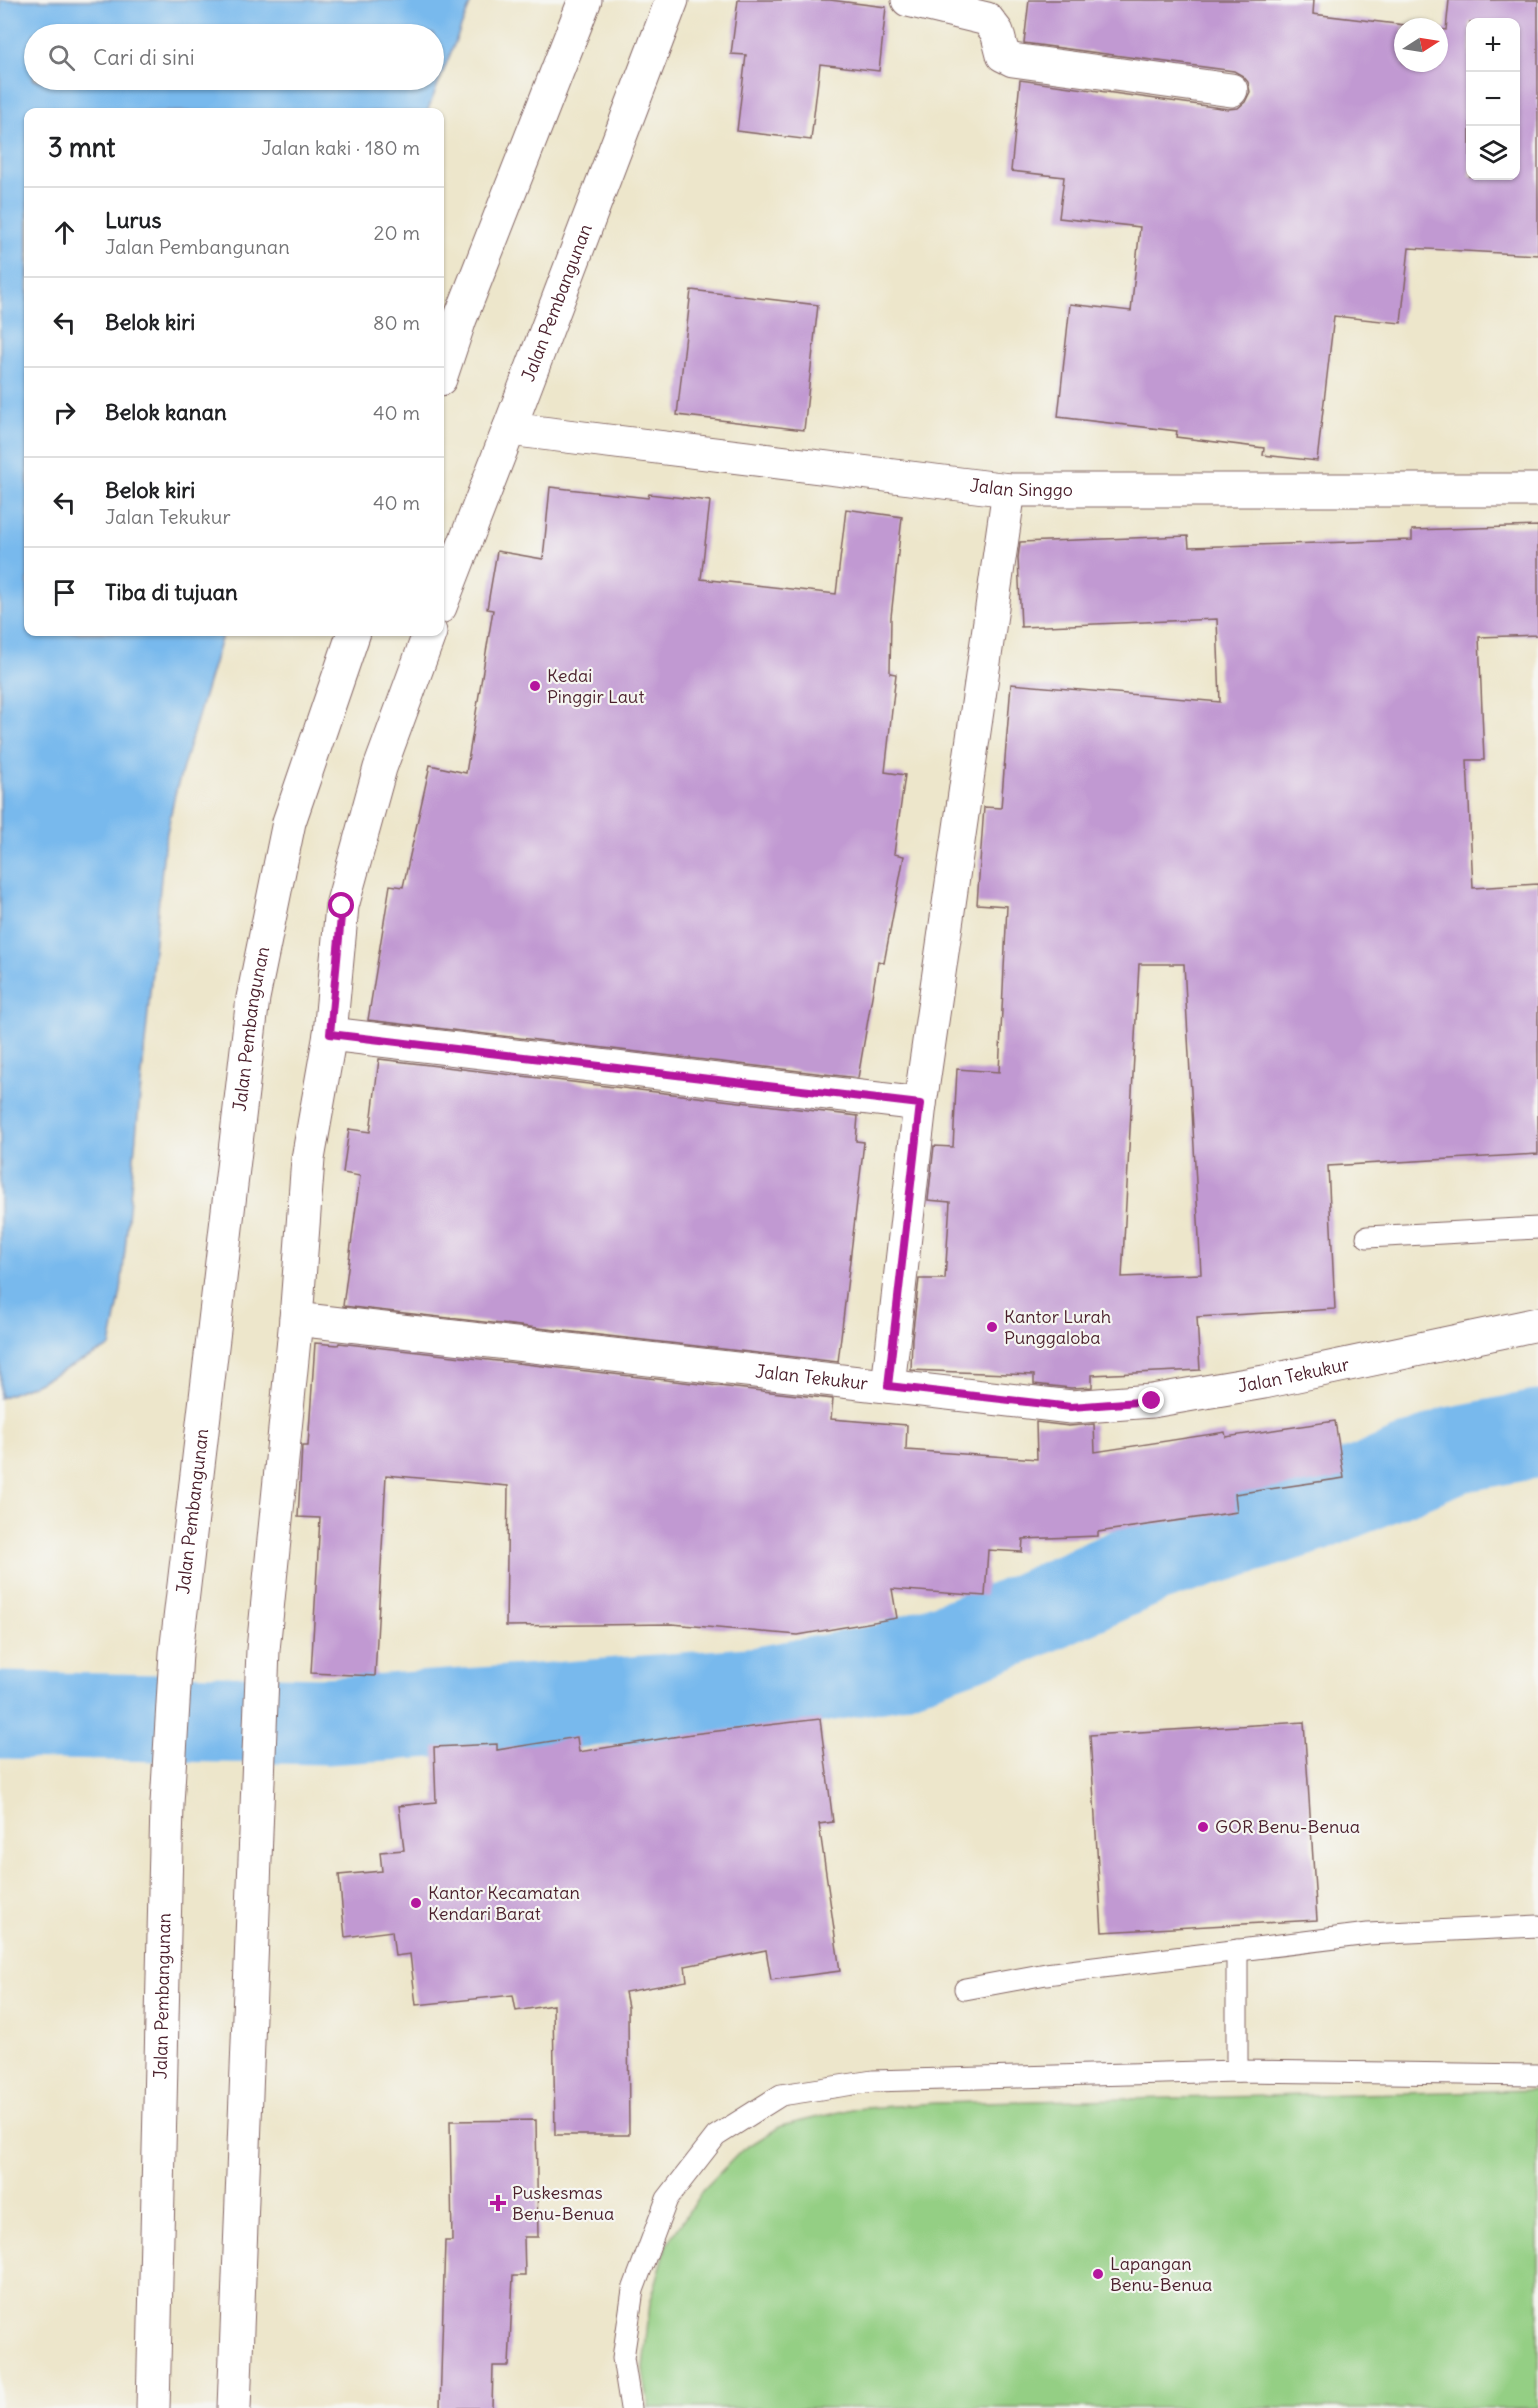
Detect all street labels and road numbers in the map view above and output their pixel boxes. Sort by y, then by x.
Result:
street label: Jalan Pembangunan [516,221,597,384]
street label: Jalan Singgo [969,473,1073,502]
street label: Jalan Pembangunan [228,944,274,1113]
street label: Jalan Tekukur [1236,1352,1352,1397]
street label: Jalan Tekukur [754,1359,870,1395]
street label: Jalan Pembangunan [171,1427,213,1595]
street label: Jalan Pembangunan [149,1913,175,2080]

